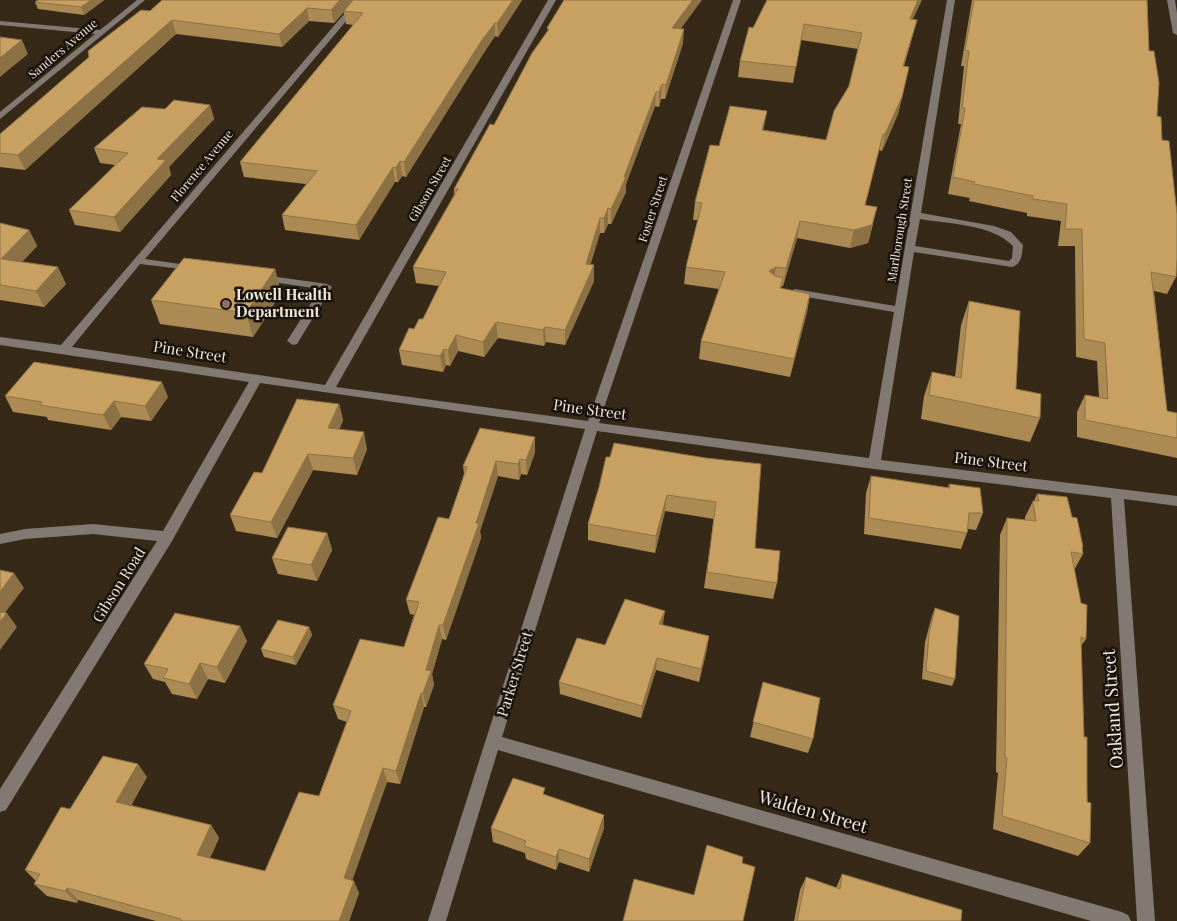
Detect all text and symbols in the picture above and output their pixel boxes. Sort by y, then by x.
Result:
street label: Sanders Avenue [24,15,100,82]
street label: Florence Avenue [166,126,236,205]
street label: Gibson Street [404,152,455,224]
street label: Foster Street [634,173,671,244]
street label: Marlborough Street [883,176,915,283]
place label: Lowell Health Department [236,284,332,321]
marker: Lowell Health Department [220,298,232,310]
street label: Pine Street [152,335,229,367]
street label: Pine Street [552,394,629,424]
street label: Pine Street [953,447,1030,476]
street label: Gibson Road [87,543,149,626]
street label: Parker Street [492,628,537,719]
street label: Oakland Street [1096,648,1128,770]
street label: Walden Street [755,784,871,838]

